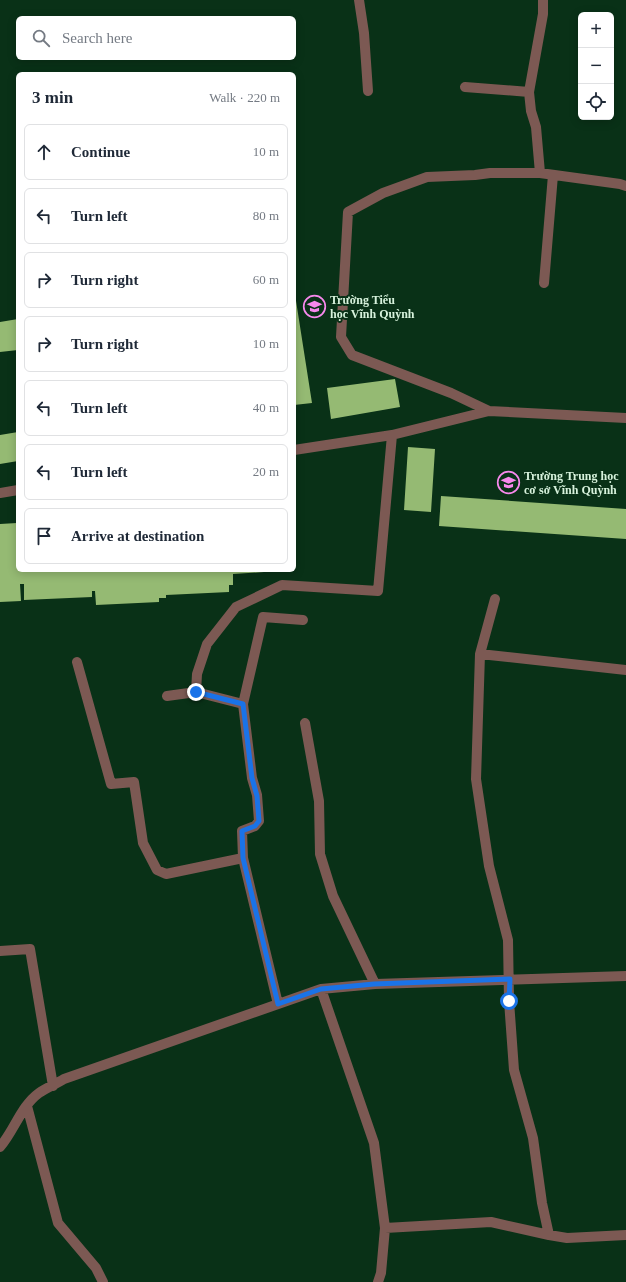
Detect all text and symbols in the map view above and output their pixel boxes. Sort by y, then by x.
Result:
map controls [578,12,614,120]
button: + [578,12,614,48]
search box [16,16,296,60]
icon: search [30,27,52,49]
text: Search here [62,30,132,46]
button: − [578,48,614,84]
button: locate [578,84,614,120]
text: 3 min [32,88,73,107]
text: Walk · 220 m [209,90,280,105]
icon: ahead [33,141,55,163]
text: Continue [71,144,130,160]
text: 10 m [253,144,279,159]
icon: left [33,205,55,227]
text: Turn left [71,208,128,224]
text: 80 m [253,208,279,223]
icon: right [33,269,55,291]
text: Turn right [71,272,138,288]
text: 60 m [253,272,279,287]
place label: Trường Tiểu học Vĩnh Quỳnh [330,293,415,321]
school or university icon: Trường Tiểu học Vĩnh Quỳnh [301,294,327,320]
icon: right [33,333,55,355]
text: Turn right [71,336,138,352]
text: 10 m [253,336,279,351]
icon: left [33,397,55,419]
text: Turn left [71,400,128,416]
text: 40 m [253,400,279,415]
icon: left [33,461,55,483]
text: Turn left [71,464,128,480]
text: 20 m [253,464,279,479]
place label: Trường Trung học cơ sở Vĩnh Quỳnh [524,469,619,497]
school or university icon: Trường Trung học cơ sở Vĩnh Quỳnh [496,470,522,496]
icon: arrive [33,525,55,547]
text: Arrive at destination [71,528,204,544]
route end [187,683,205,701]
route start [500,992,518,1010]

